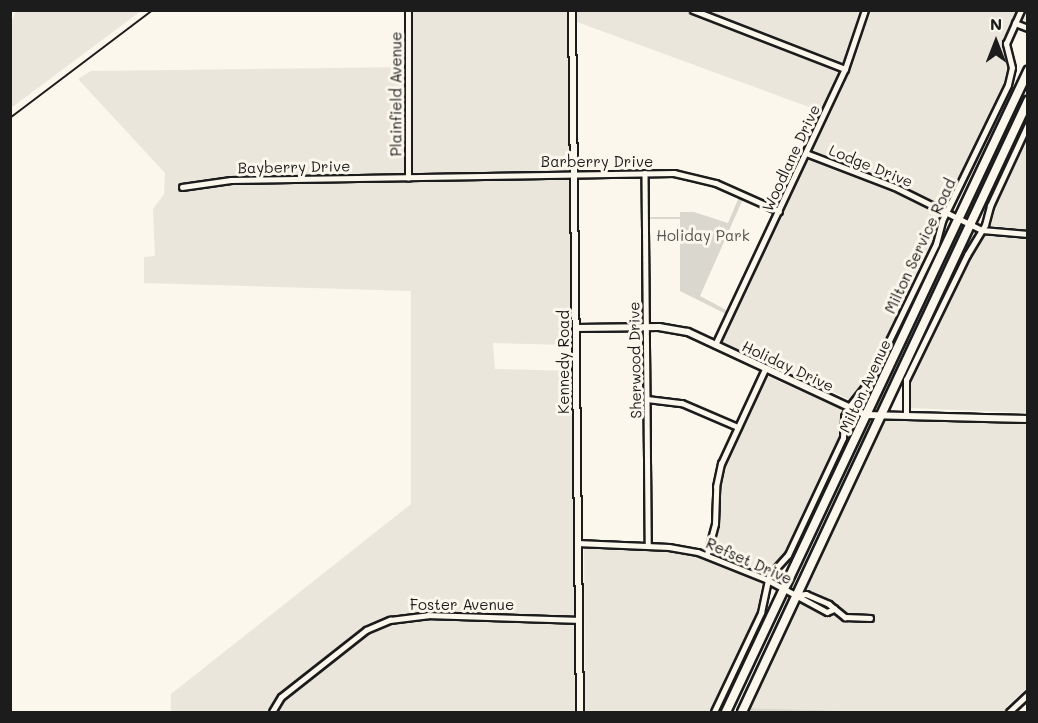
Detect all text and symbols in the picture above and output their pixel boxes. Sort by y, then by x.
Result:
north arrow [966,12,1026,72]
text: N [990,13,1002,34]
street label: Plainfield Avenue [387,32,405,156]
street label: Woodlane Drive [758,102,824,214]
street label: Lodge Drive [826,141,916,191]
street label: Barberry Drive [541,153,653,171]
street label: Bayberry Drive [238,157,350,177]
street label: Milton Service Road [881,176,959,316]
park label: Holiday Park [656,227,750,245]
street label: Sherwood Drive [625,301,645,419]
street label: Kennedy Road [555,310,573,414]
street label: Holiday Drive [739,337,837,395]
street label: Milton Avenue [836,337,894,435]
street label: Refset Drive [703,534,795,588]
street label: Foster Avenue [410,596,514,614]

